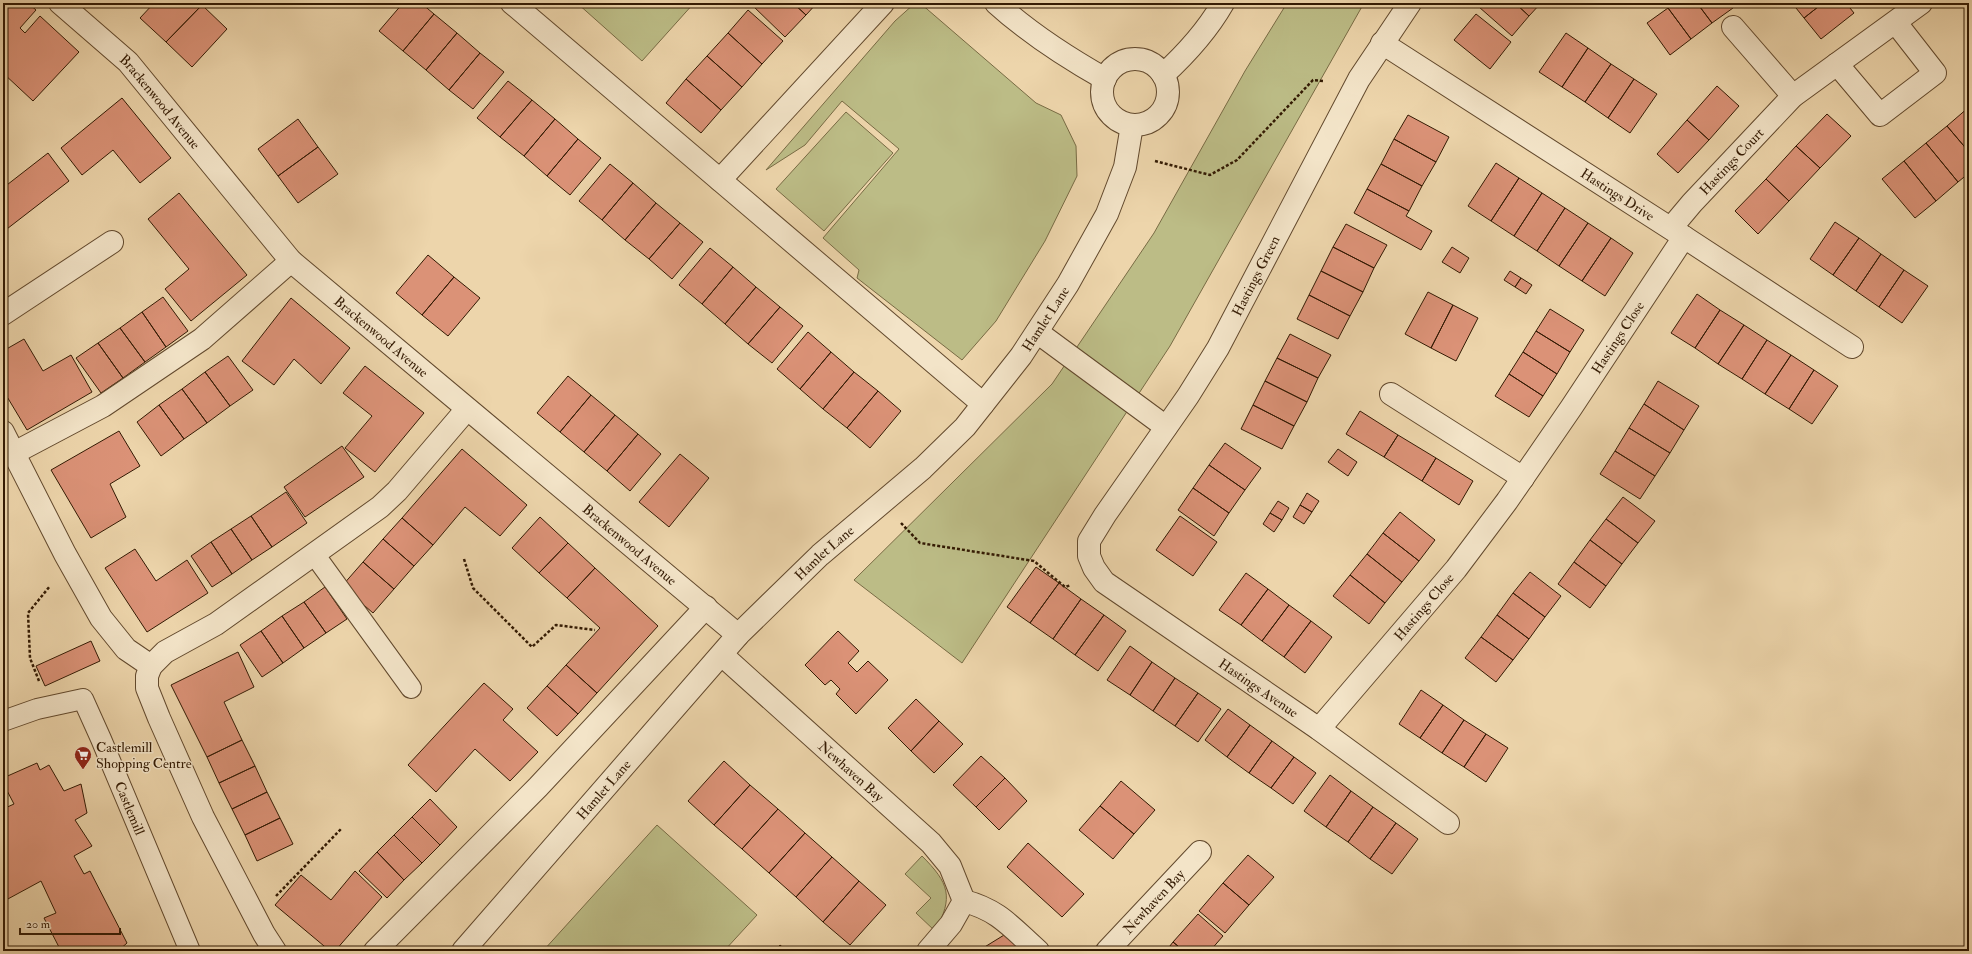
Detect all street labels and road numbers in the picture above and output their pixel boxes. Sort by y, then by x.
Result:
street label: Brackenwood Avenue [117,50,204,152]
street label: Hastings Court [1696,124,1767,198]
street label: Hastings Drive [1578,164,1658,224]
street label: Hastings Green [1228,233,1284,319]
street label: Hamlet Lane [1018,283,1073,354]
street label: Brackenwood Avenue [331,292,432,381]
street label: Hastings Close [1587,298,1648,377]
street label: Brackenwood Avenue [579,500,680,589]
street label: Hamlet Lane [791,522,857,584]
street label: Hastings Close [1390,569,1457,644]
street label: Hastings Avenue [1216,655,1302,721]
street label: Newhaven Bay [815,737,888,807]
street label: Hamlet Lane [573,756,634,823]
street label: Castlemill [111,779,149,838]
street label: Newhaven Bay [1119,865,1189,937]

